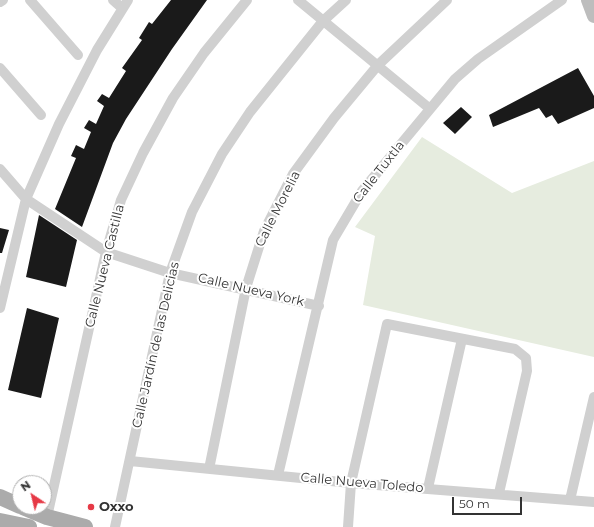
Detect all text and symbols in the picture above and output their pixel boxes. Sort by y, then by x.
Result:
street label: Calle Tuxtla [350,138,408,206]
street label: Calle Morelia [252,168,304,250]
street label: Calle Nueva Castilla [82,203,128,329]
street label: Calle Jardín de las Delicias [129,260,183,430]
street label: Calle Nueva York [196,270,306,310]
street label: Calle Nueva Toledo [300,470,424,496]
north arrow [12,475,52,515]
text: N [18,478,33,494]
scale bar [454,489,524,515]
text: 50 m [459,496,490,511]
place label: Oxxo [99,499,134,515]
marker: Oxxo [86,502,96,512]

